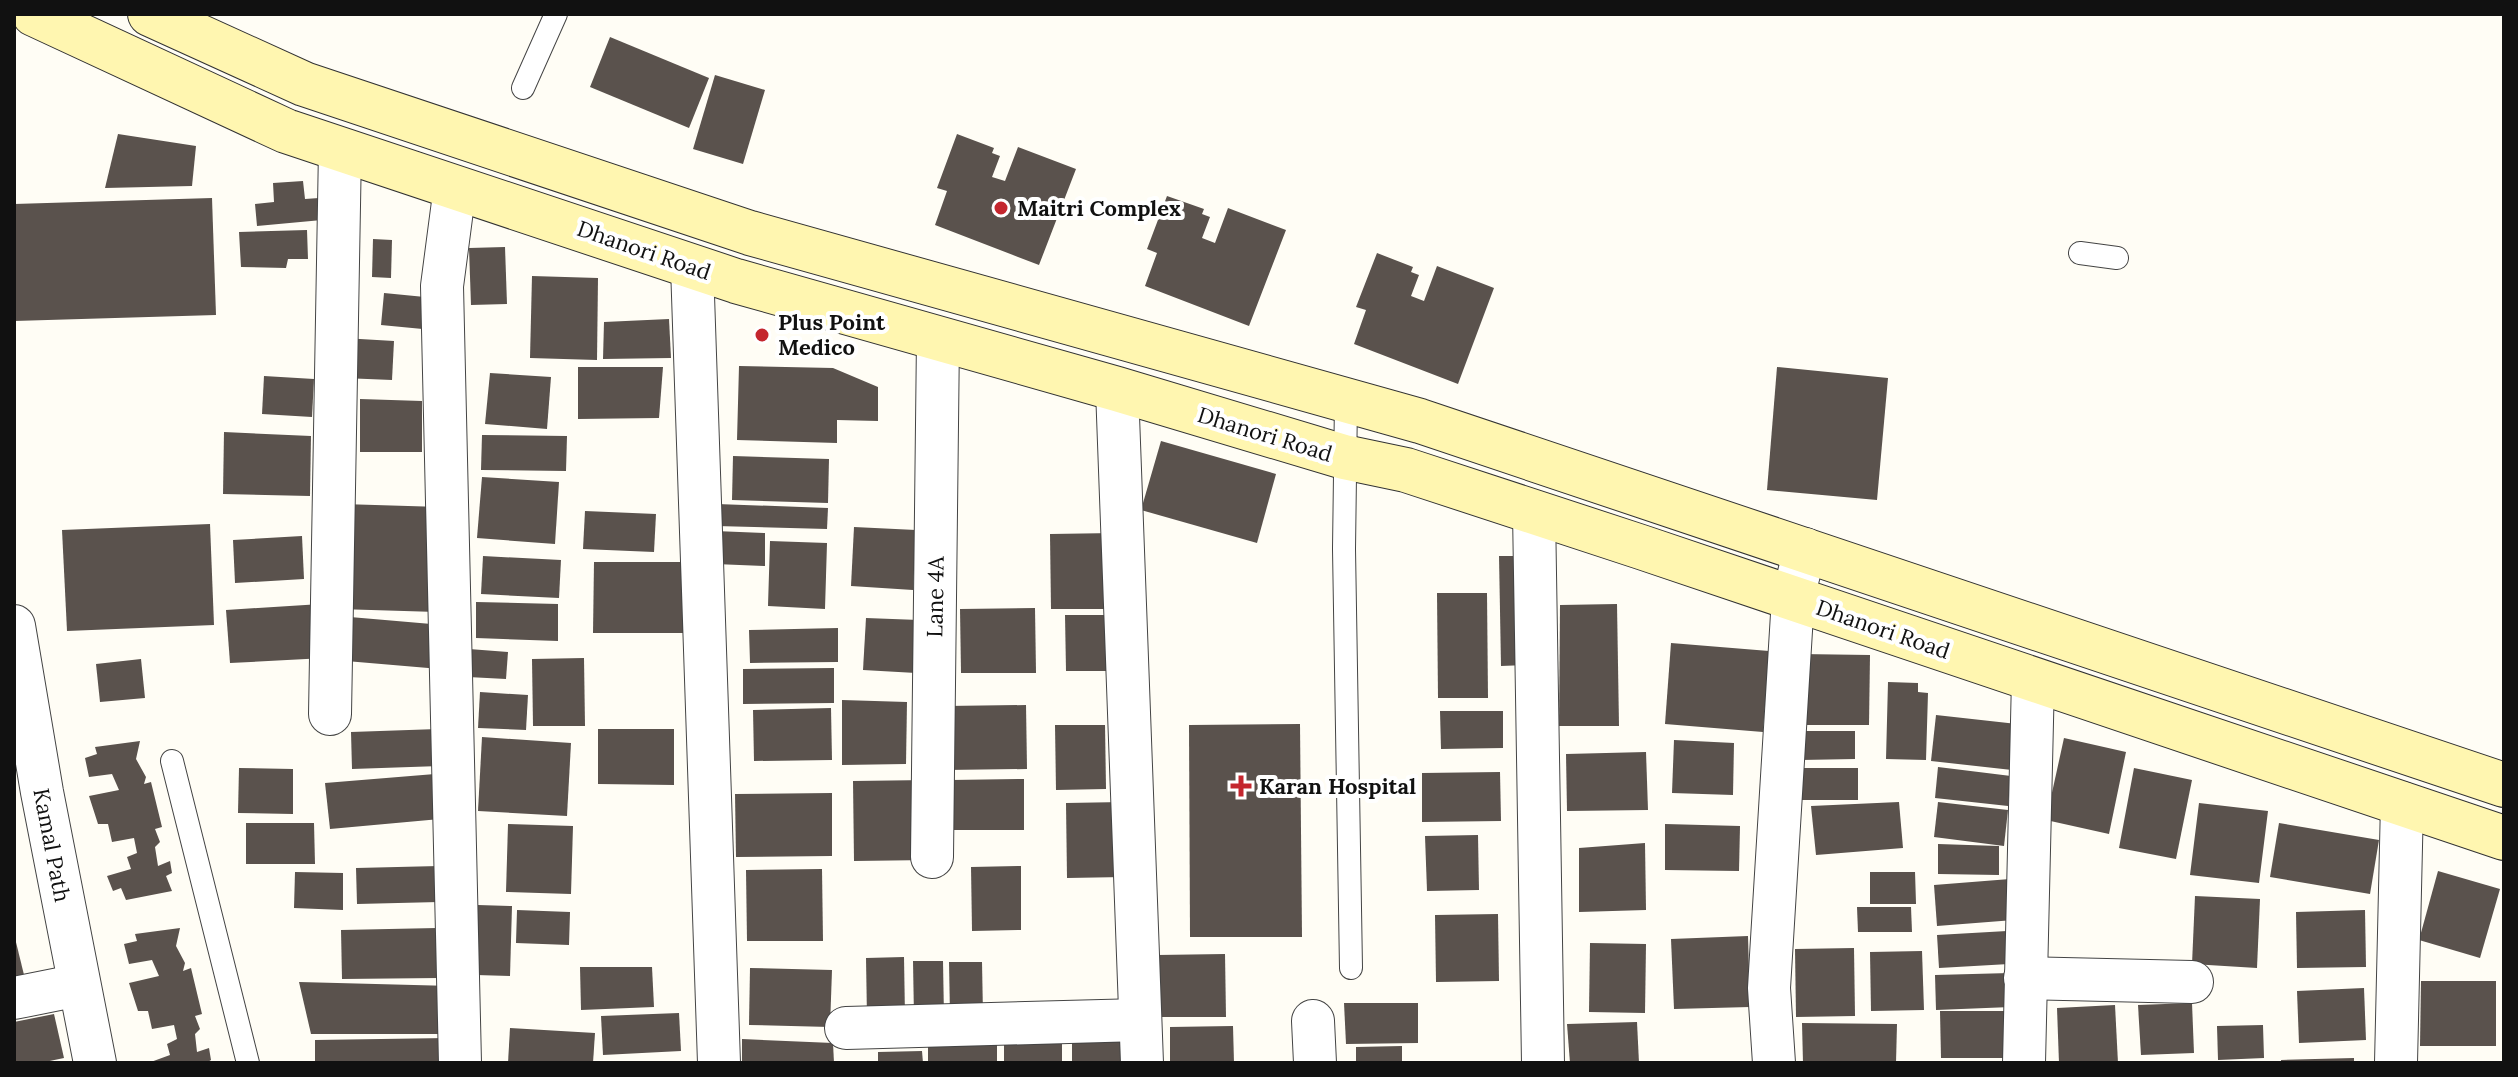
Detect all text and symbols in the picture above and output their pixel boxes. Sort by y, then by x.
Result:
place label: Maitri Complex [1017,194,1181,222]
marker: Maitri Complex [992,199,1010,217]
street label: Dhanori Road [574,214,714,286]
place label: Plus Point Medico [778,308,886,361]
marker: Plus Point Medico [753,326,771,344]
street label: Dhanori Road [1194,400,1336,468]
street label: Lane 4A [920,555,950,638]
street label: Dhanori Road [1813,593,1953,665]
place label: Karan Hospital [1259,772,1416,800]
marker: Karan Hospital [1230,775,1252,797]
street label: Kamal Path [27,786,77,904]

